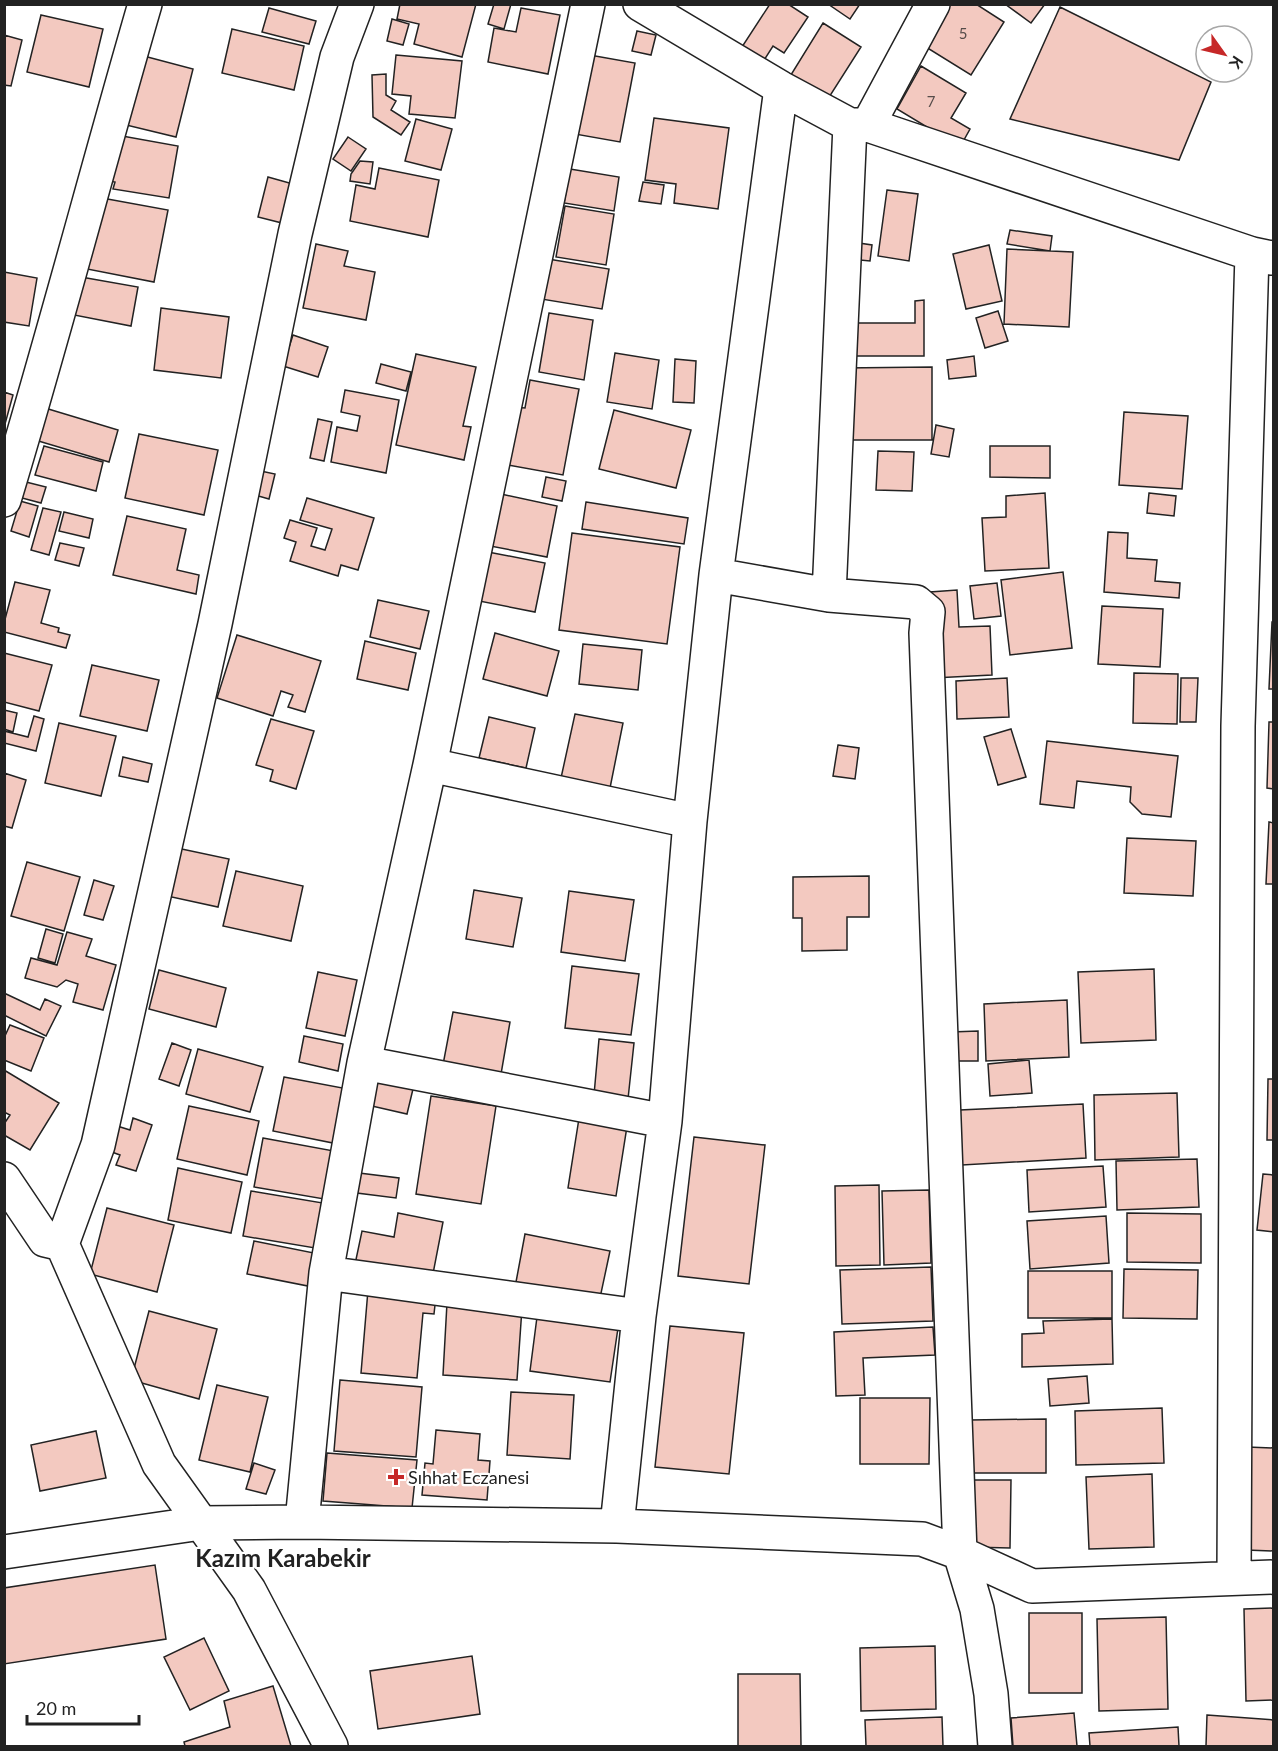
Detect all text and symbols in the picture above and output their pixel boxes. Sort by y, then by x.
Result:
house number: 5 [959,24,967,42]
north arrow [1194,24,1254,84]
text: K [1225,53,1248,73]
house number: 7 [927,92,936,110]
place label: Sıhhat Eczanesi [408,1466,529,1488]
marker: Sıhhat Eczanesi [389,1470,403,1484]
district label: Kazım Karabekir [195,1543,371,1572]
scale bar [27,1688,140,1726]
text: 20 m [36,1697,76,1719]

